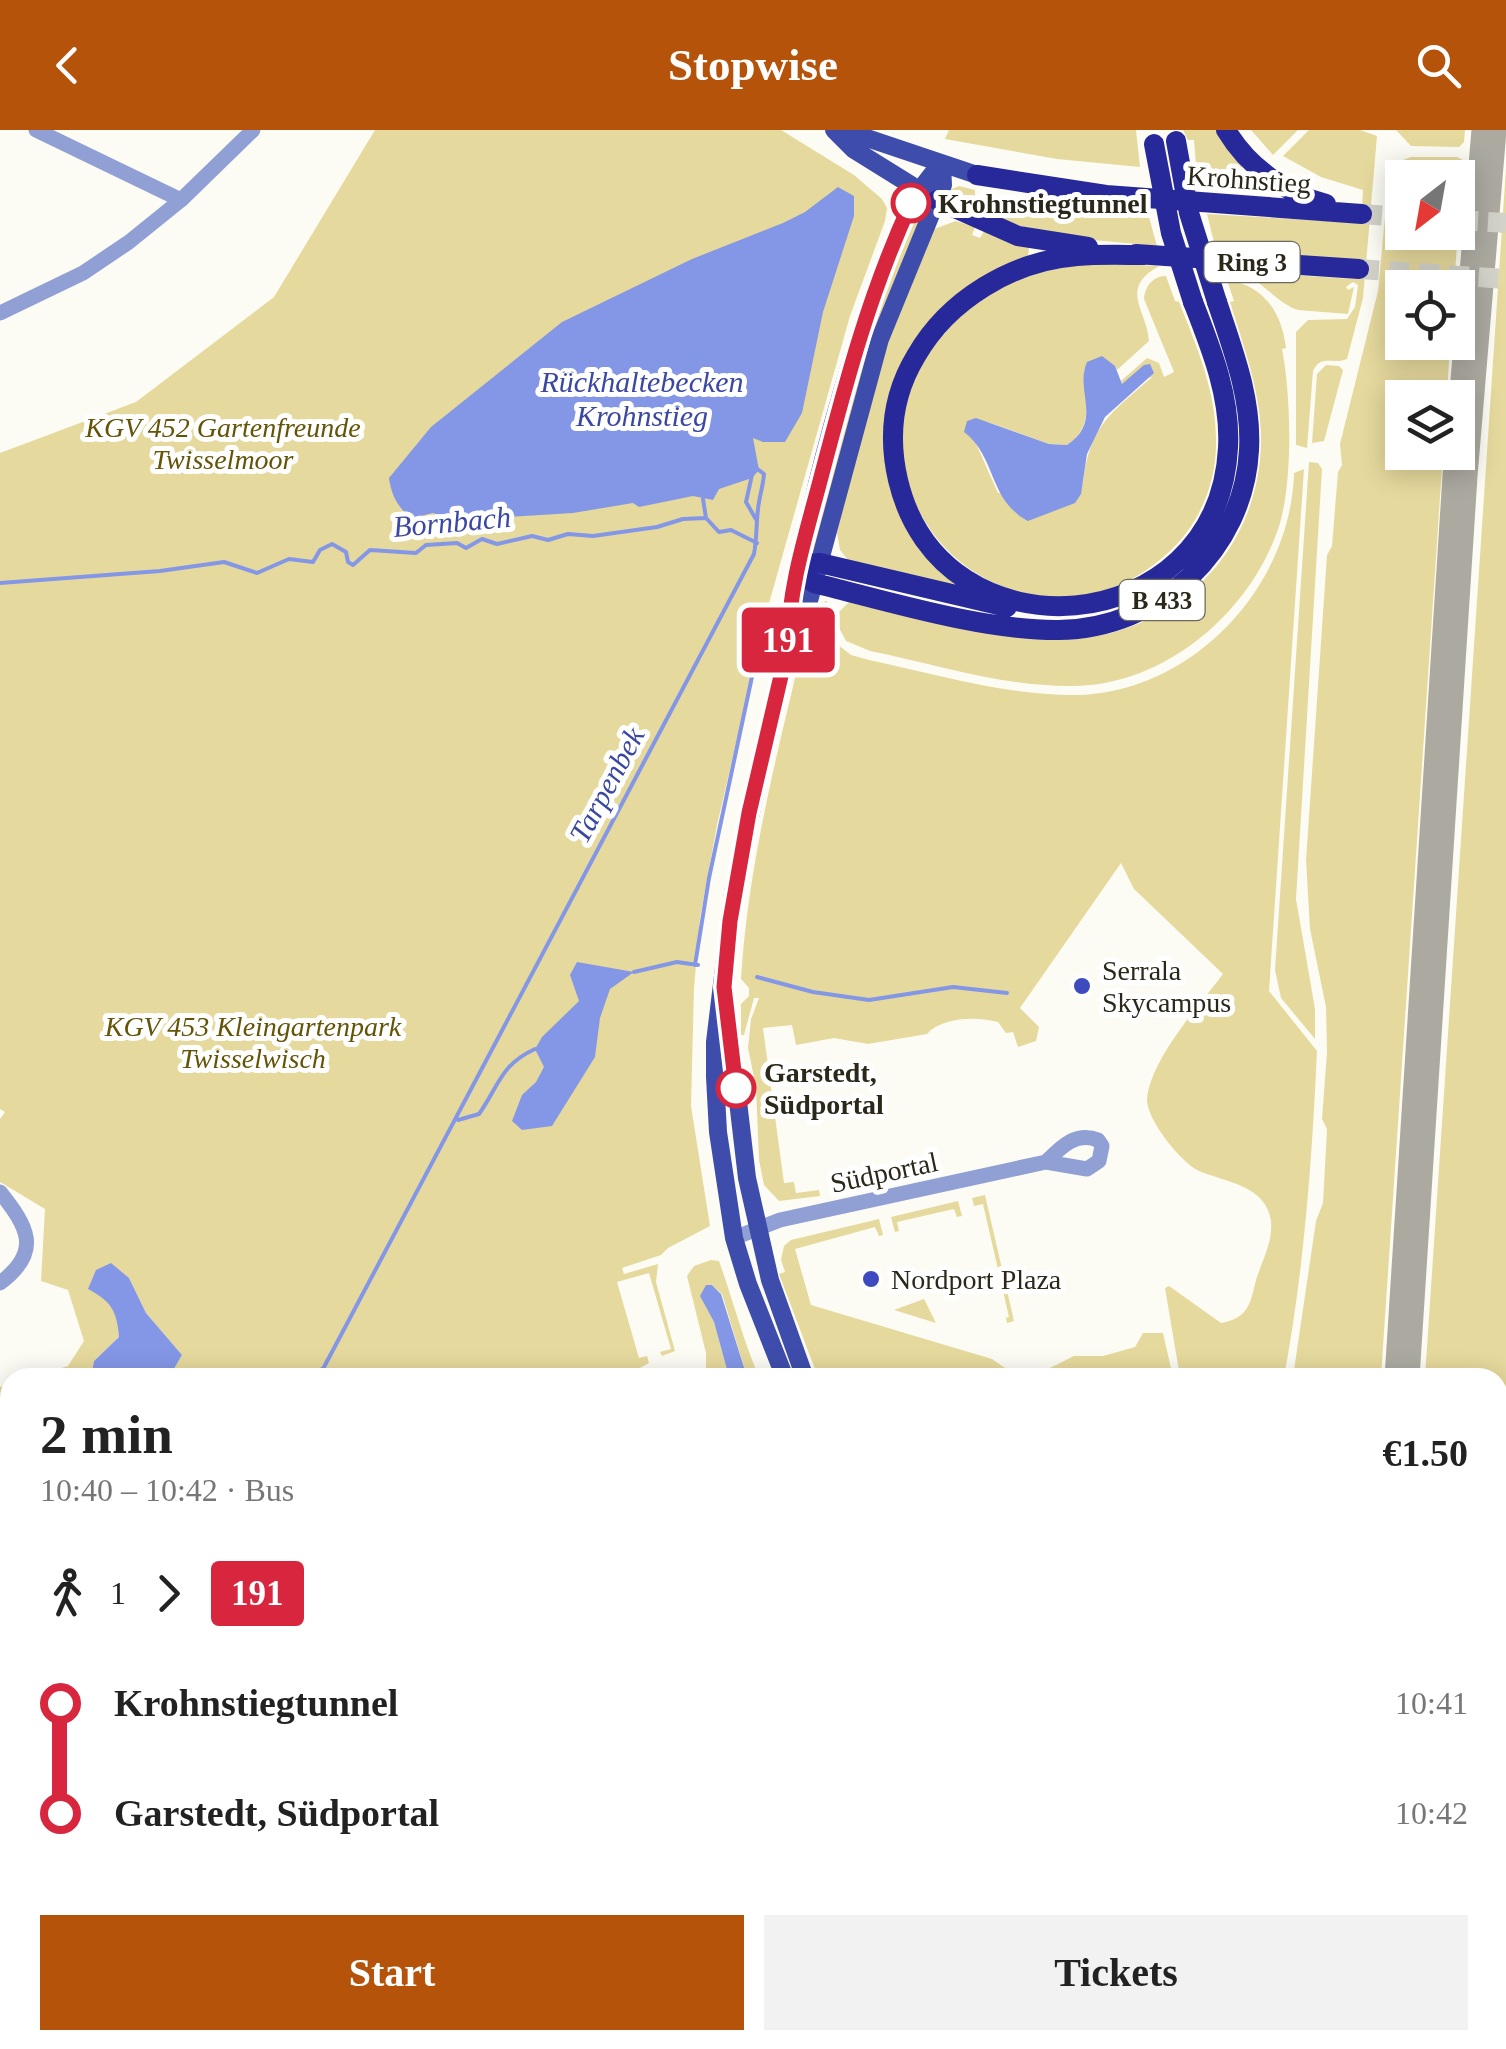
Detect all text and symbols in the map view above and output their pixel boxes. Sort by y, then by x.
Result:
icon: back [40,38,95,93]
icon: search [1411,38,1466,93]
text: Stopwise [668,40,838,90]
street label: Krohnstieg [1186,160,1312,199]
north arrow [1385,160,1475,250]
map controls [1385,160,1475,470]
marker: Krohnstiegtunnel [892,184,930,222]
place label: Krohnstiegtunnel [938,188,1148,219]
road number: Ring 3 [1204,242,1300,282]
button: locate [1385,270,1475,360]
water label: Rückhaltebecken Krohnstieg [539,365,744,432]
button: layers [1385,380,1475,470]
park label: KGV 452 Gartenfreunde Twisselmoor [84,412,361,475]
water label: Bornbach [392,500,512,543]
road number: B 433 [1120,580,1204,620]
line badge: 191 [730,608,846,672]
text: 191 [762,621,814,660]
water label: Tarpenbek [563,721,651,848]
place label: Serrala Skycampus [1102,955,1231,1018]
marker: Serrala Skycampus [1071,975,1093,997]
park label: KGV 453 Kleingartenpark Twisselwisch [104,1011,402,1074]
place label: Garstedt, Südportal [764,1057,884,1120]
marker: Garstedt, Südportal [717,1069,755,1107]
street label: Südportal [828,1146,941,1199]
place label: Nordport Plaza [891,1264,1062,1295]
marker: Nordport Plaza [860,1268,882,1290]
text: 2 min [40,1404,173,1465]
text: €1.50 [1383,1432,1468,1474]
text: 10:40 – 10:42 · Bus [40,1472,294,1508]
icon: walk [40,1566,95,1621]
icon: forward [141,1566,196,1621]
text: 191 [231,1574,284,1613]
text: 1 [110,1575,126,1611]
text: Krohnstiegtunnel [114,1682,398,1724]
text: 10:41 [1395,1685,1468,1721]
text: Garstedt, Südportal [114,1792,439,1834]
text: 10:42 [1395,1795,1468,1831]
button: Start [40,1915,744,2030]
button: Tickets [764,1915,1468,2030]

